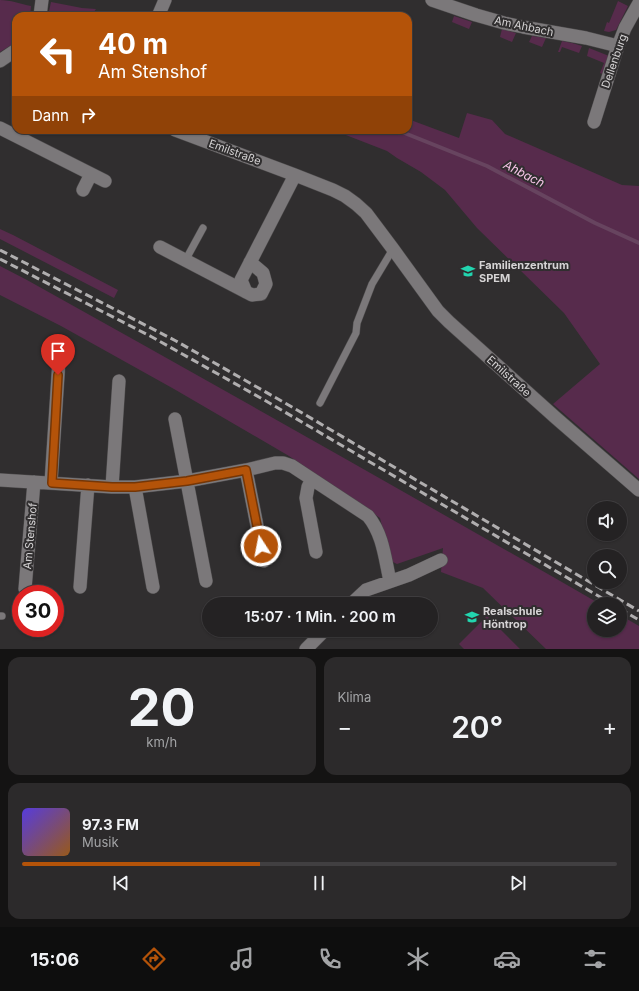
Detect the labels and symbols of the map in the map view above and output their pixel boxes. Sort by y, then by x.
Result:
street label: Am Ahbach [493,13,555,39]
street label: Dellenburg [598,32,630,90]
street label: Emilstraße [207,136,263,168]
water label: Ahbach [500,156,547,190]
place label: Familienzentrum SPEM [479,258,569,285]
school or university icon: Familienzentrum SPEM [460,263,476,279]
pin [41,334,75,375]
street label: Emilstraße [484,353,534,399]
street label: Am Stenshof [20,502,40,570]
position arrow [240,525,282,567]
speed limit sign: 30 [12,585,64,637]
place label: Realschule Höntrop [483,604,542,631]
school or university icon: Realschule Höntrop [464,609,480,625]

